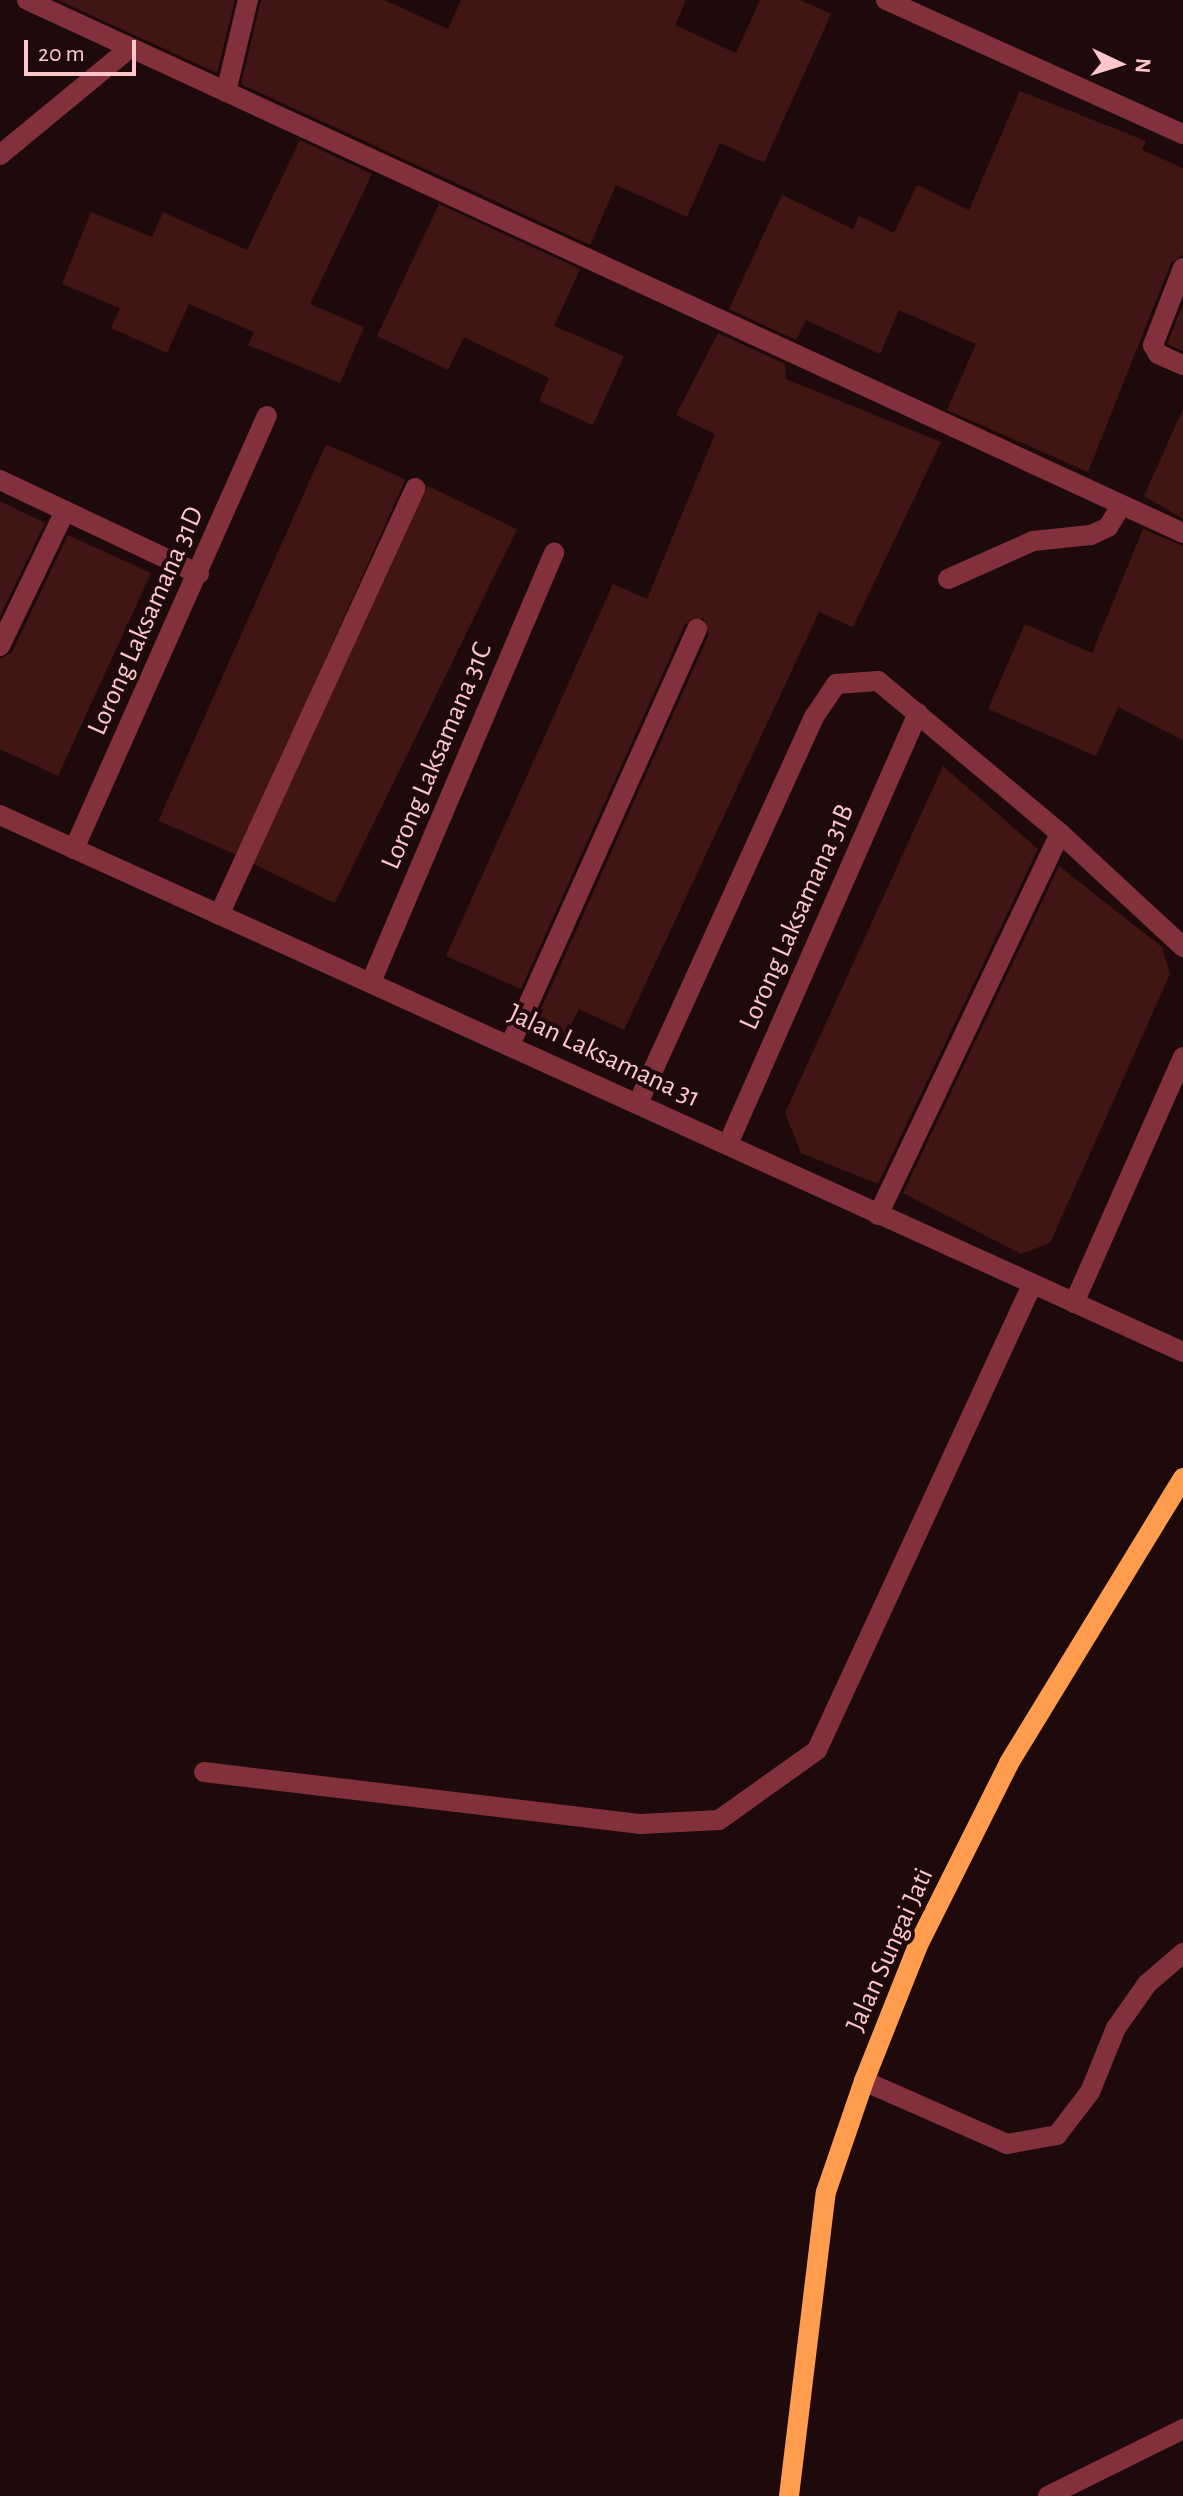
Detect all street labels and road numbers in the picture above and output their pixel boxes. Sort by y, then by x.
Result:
street label: Lorong Laksamana 31D [81,502,211,740]
street label: Lorong Laksamana 31C [374,638,500,874]
street label: Lorong Laksamana 31B [732,799,862,1035]
street label: Jalan Laksamana 31 [503,997,705,1115]
street label: Jalan Sungai Jati [839,1863,941,2037]

